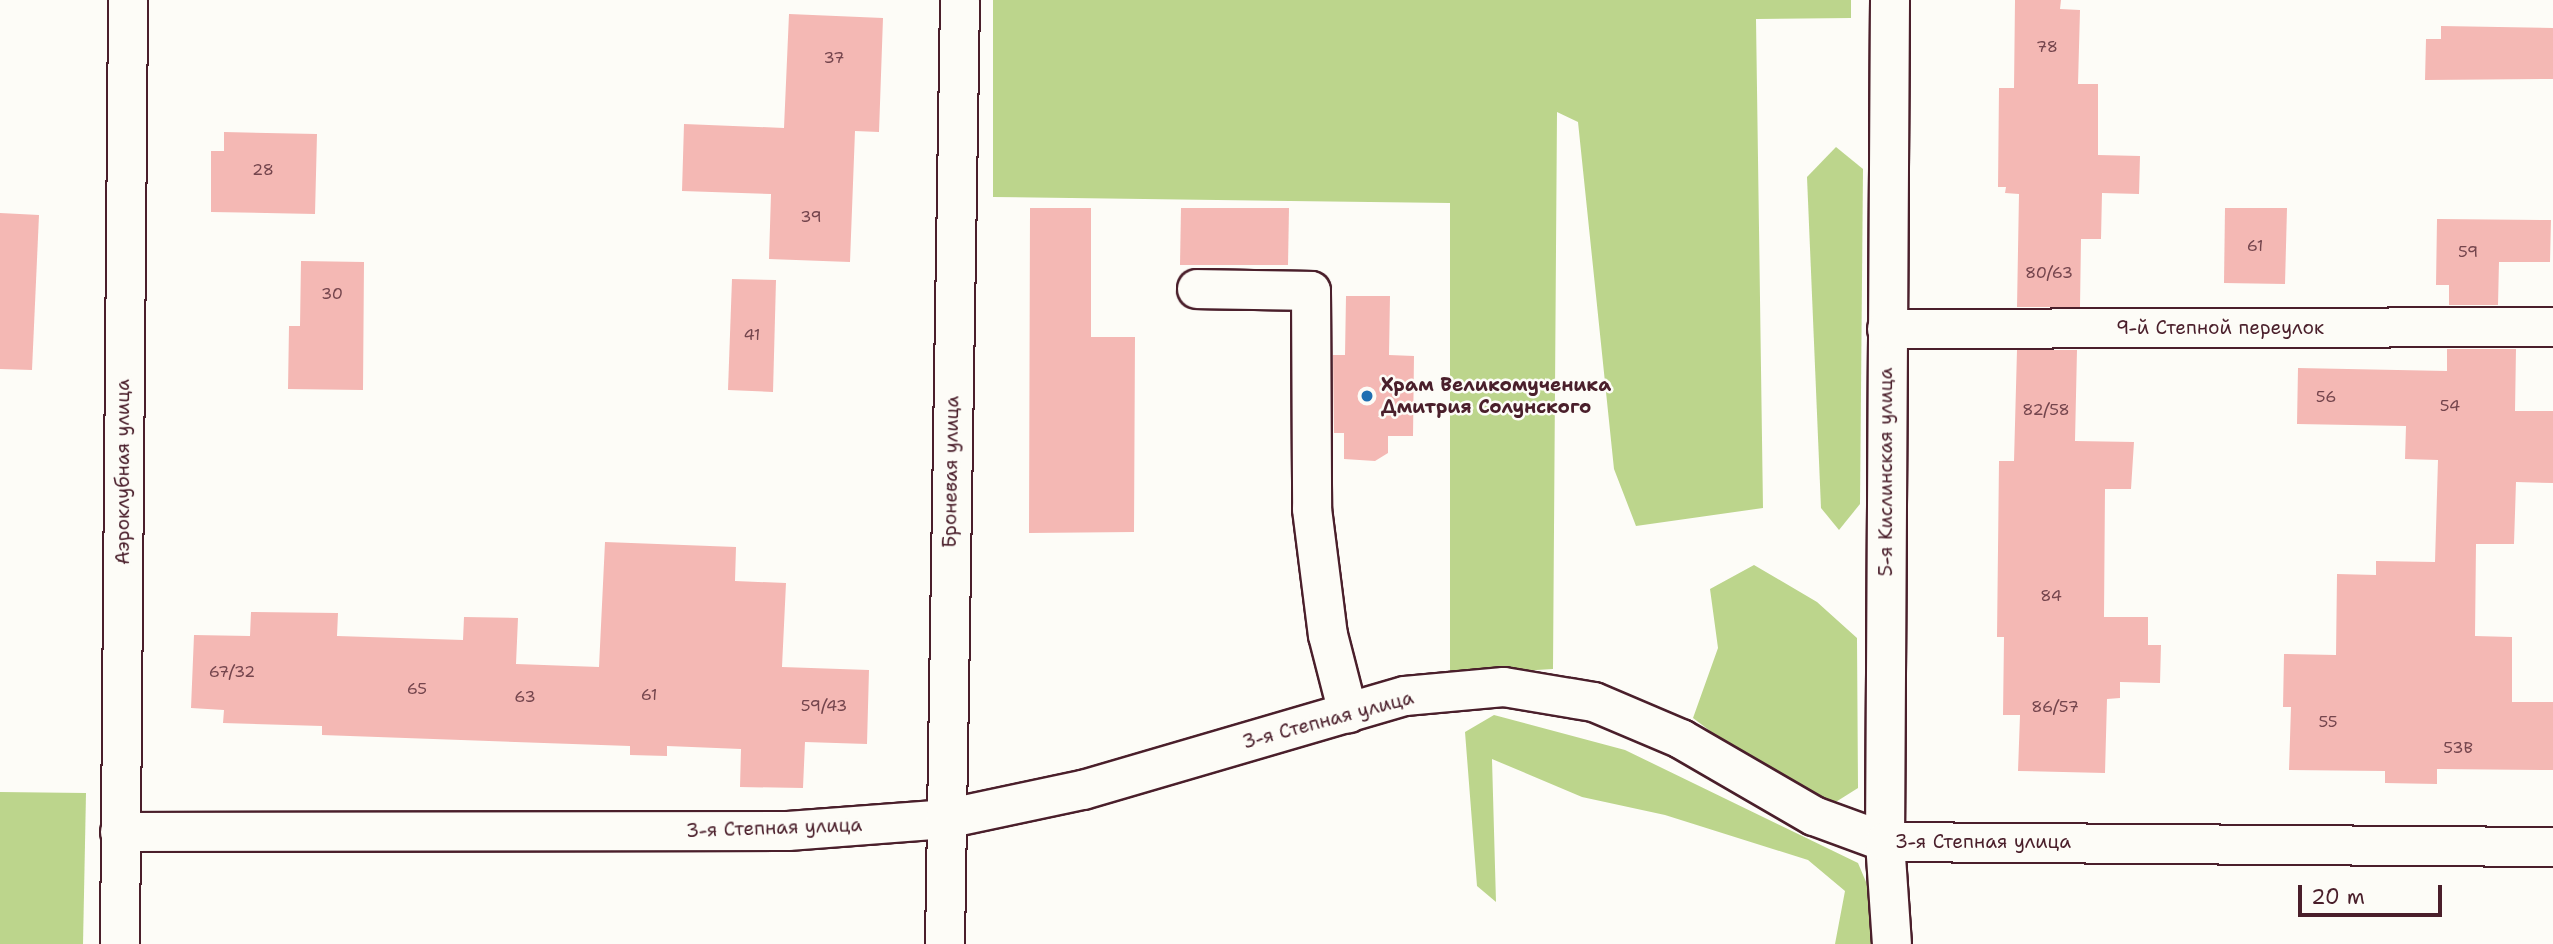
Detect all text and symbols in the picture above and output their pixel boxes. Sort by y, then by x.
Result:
house number: 78 [2036,37,2058,57]
house number: 37 [823,48,845,68]
house number: 28 [252,160,274,180]
house number: 39 [800,207,822,227]
house number: 61 [2247,236,2263,256]
house number: 59 [2458,242,2478,262]
house number: 80/63 [2025,263,2073,283]
house number: 30 [321,284,343,304]
street label: 9-й Степной переулок [2116,317,2324,339]
house number: 41 [743,325,761,345]
street label: 5-я Кислинская улица [1875,368,1897,576]
place label: Храм Великомученика Дмитрия Солунского [1381,374,1611,418]
street label: Аэроклубная улица [112,379,134,565]
house number: 56 [2316,387,2336,407]
marker: Храм Великомученика Дмитрия Солунского [1359,388,1375,404]
street label: Броневая улица [938,396,964,548]
house number: 54 [2440,396,2460,416]
house number: 82/58 [2022,400,2070,420]
house number: 84 [2040,586,2062,606]
house number: 67/32 [209,662,255,682]
house number: 65 [407,679,427,699]
house number: 61 [641,685,657,705]
street label: 3-я Степная улица [1240,686,1416,754]
house number: 63 [514,687,536,707]
house number: 59/43 [801,696,847,716]
house number: 86/57 [2031,697,2079,717]
house number: 55 [2318,712,2338,732]
house number: 53В [2443,738,2473,758]
street label: 3-я Степная улица [685,814,863,842]
street label: 3-я Степная улица [1895,831,2071,853]
scale bar [2301,870,2444,914]
text: 20 m [2311,883,2365,911]

